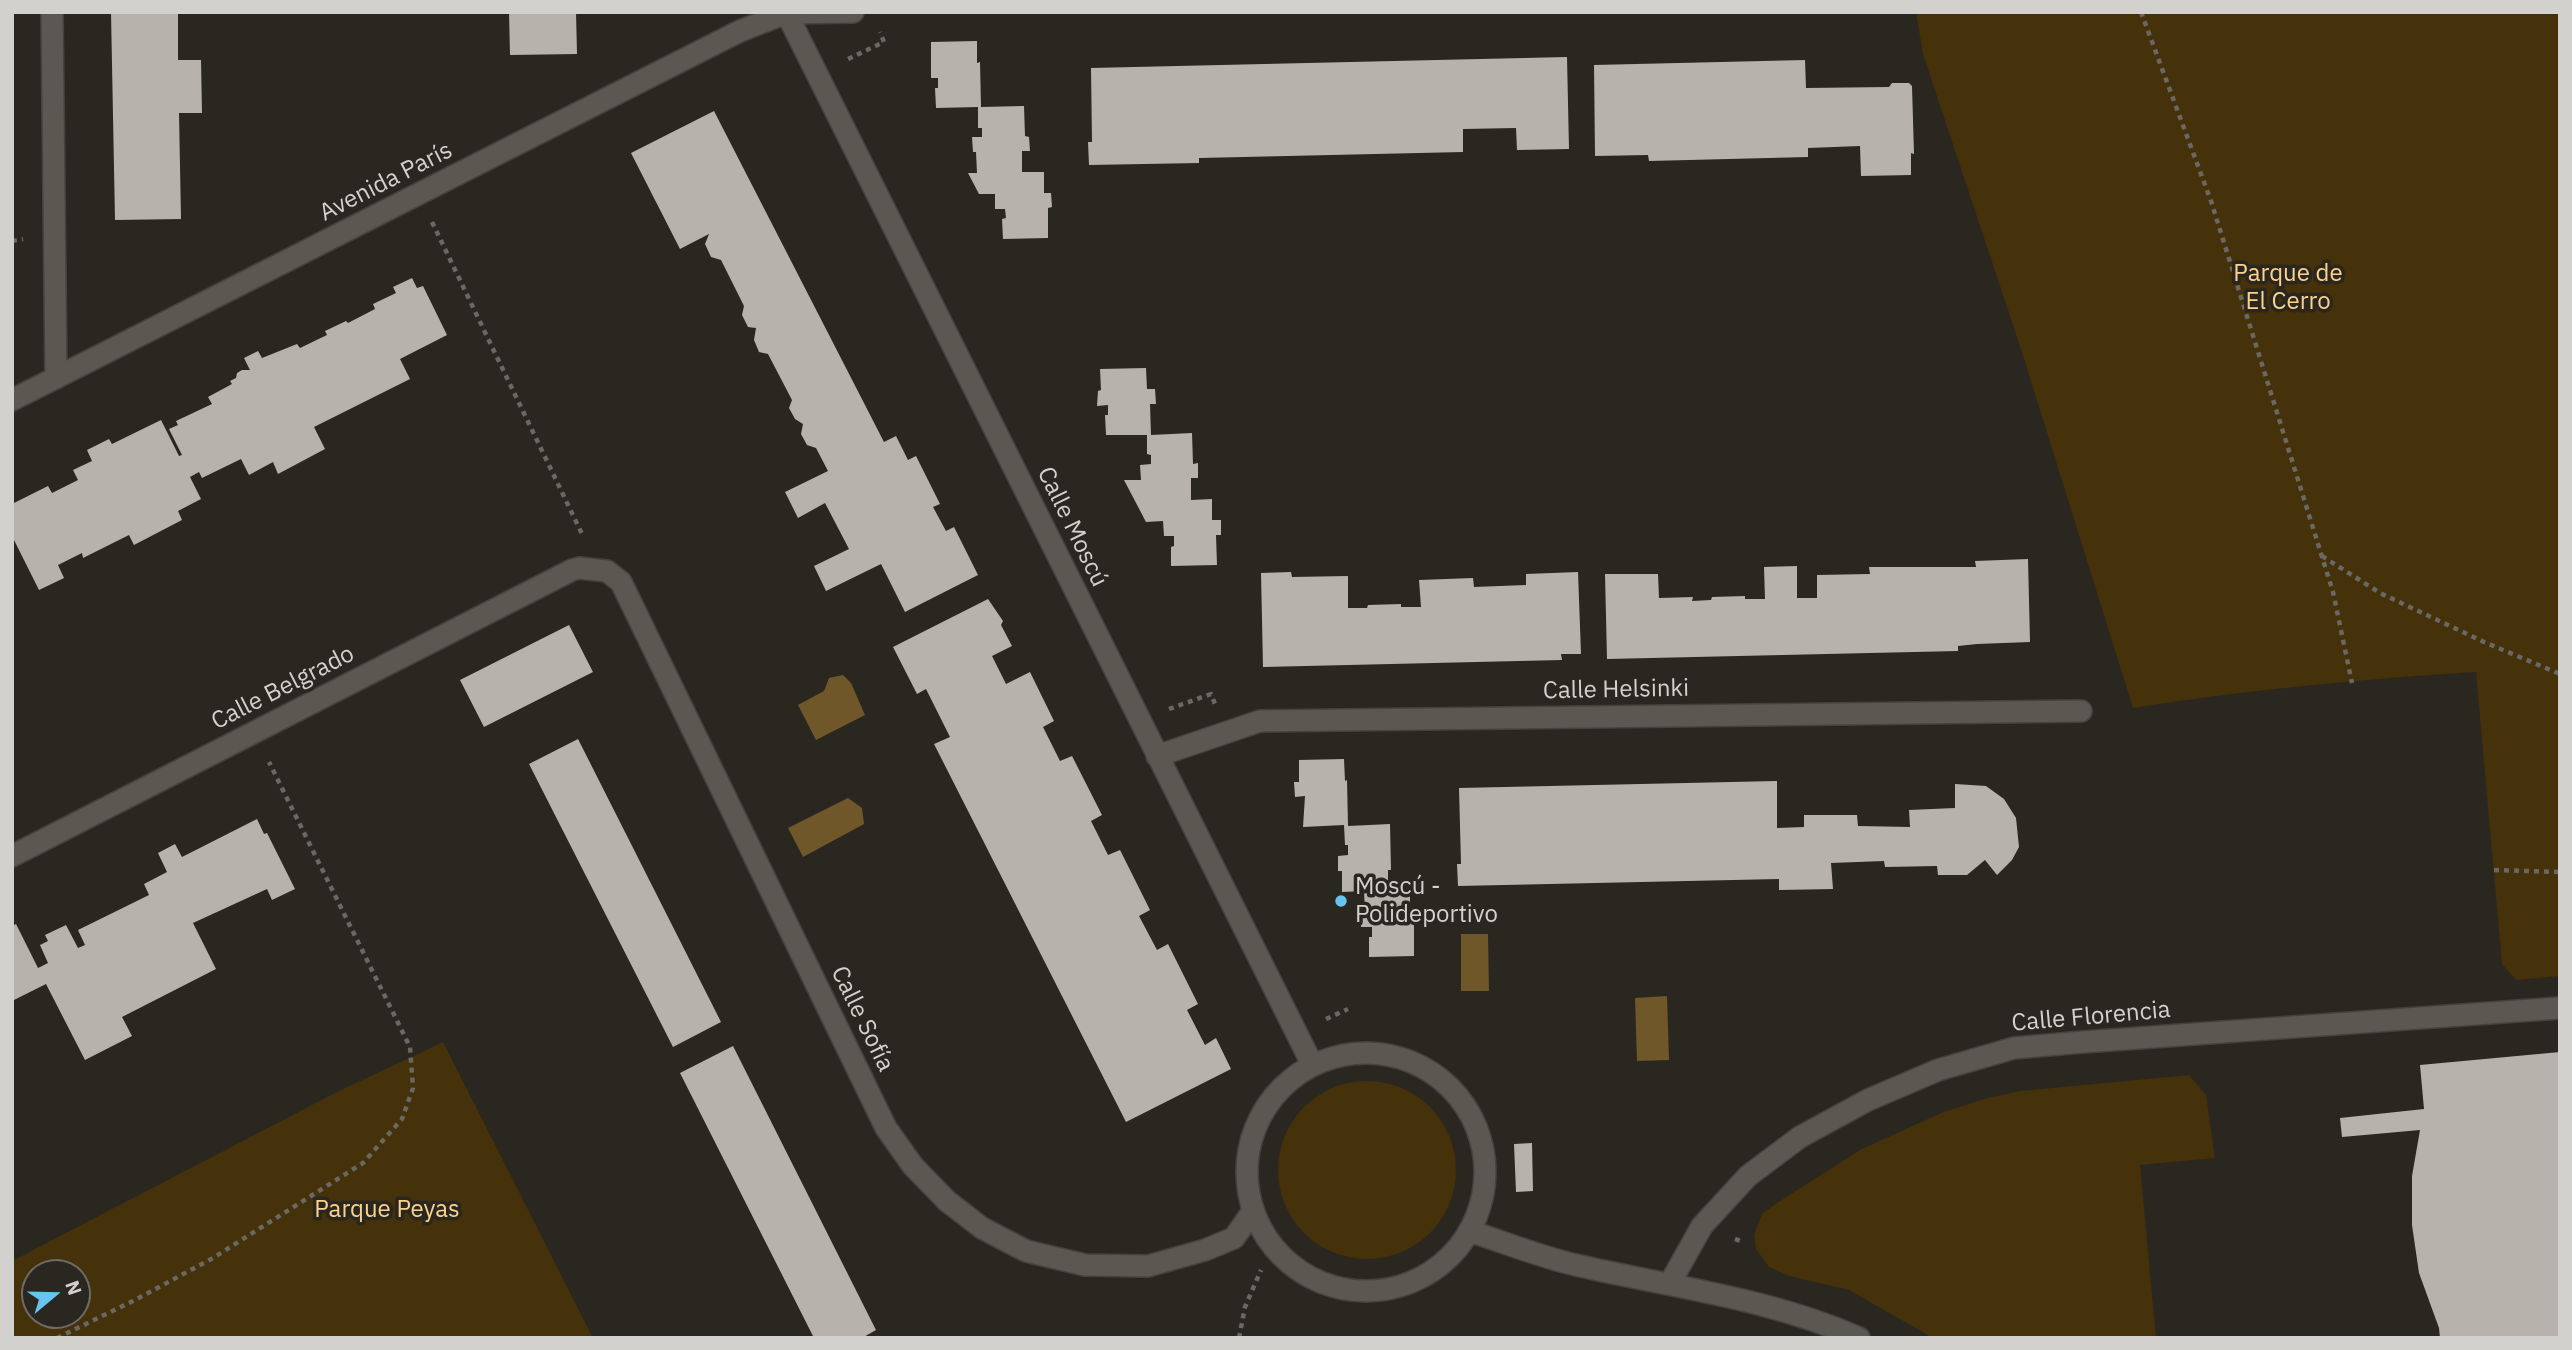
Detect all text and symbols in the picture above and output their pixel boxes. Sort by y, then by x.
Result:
street label: Avenida París [315,136,457,228]
park label: Parque de El Cerro [2233,260,2343,316]
street label: Calle Moscú [1031,462,1113,592]
street label: Calle Belgrado [207,640,359,736]
street label: Calle Helsinki [1543,674,1689,706]
place label: Moscú - Polideportivo [1355,873,1498,929]
marker: Moscú - Polideportivo [1333,893,1349,909]
street label: Calle Sofía [824,962,900,1076]
street label: Calle Florencia [2010,996,2172,1038]
park label: Parque Peyas [314,1196,460,1224]
north arrow [21,1259,91,1329]
text: N [60,1277,88,1298]

